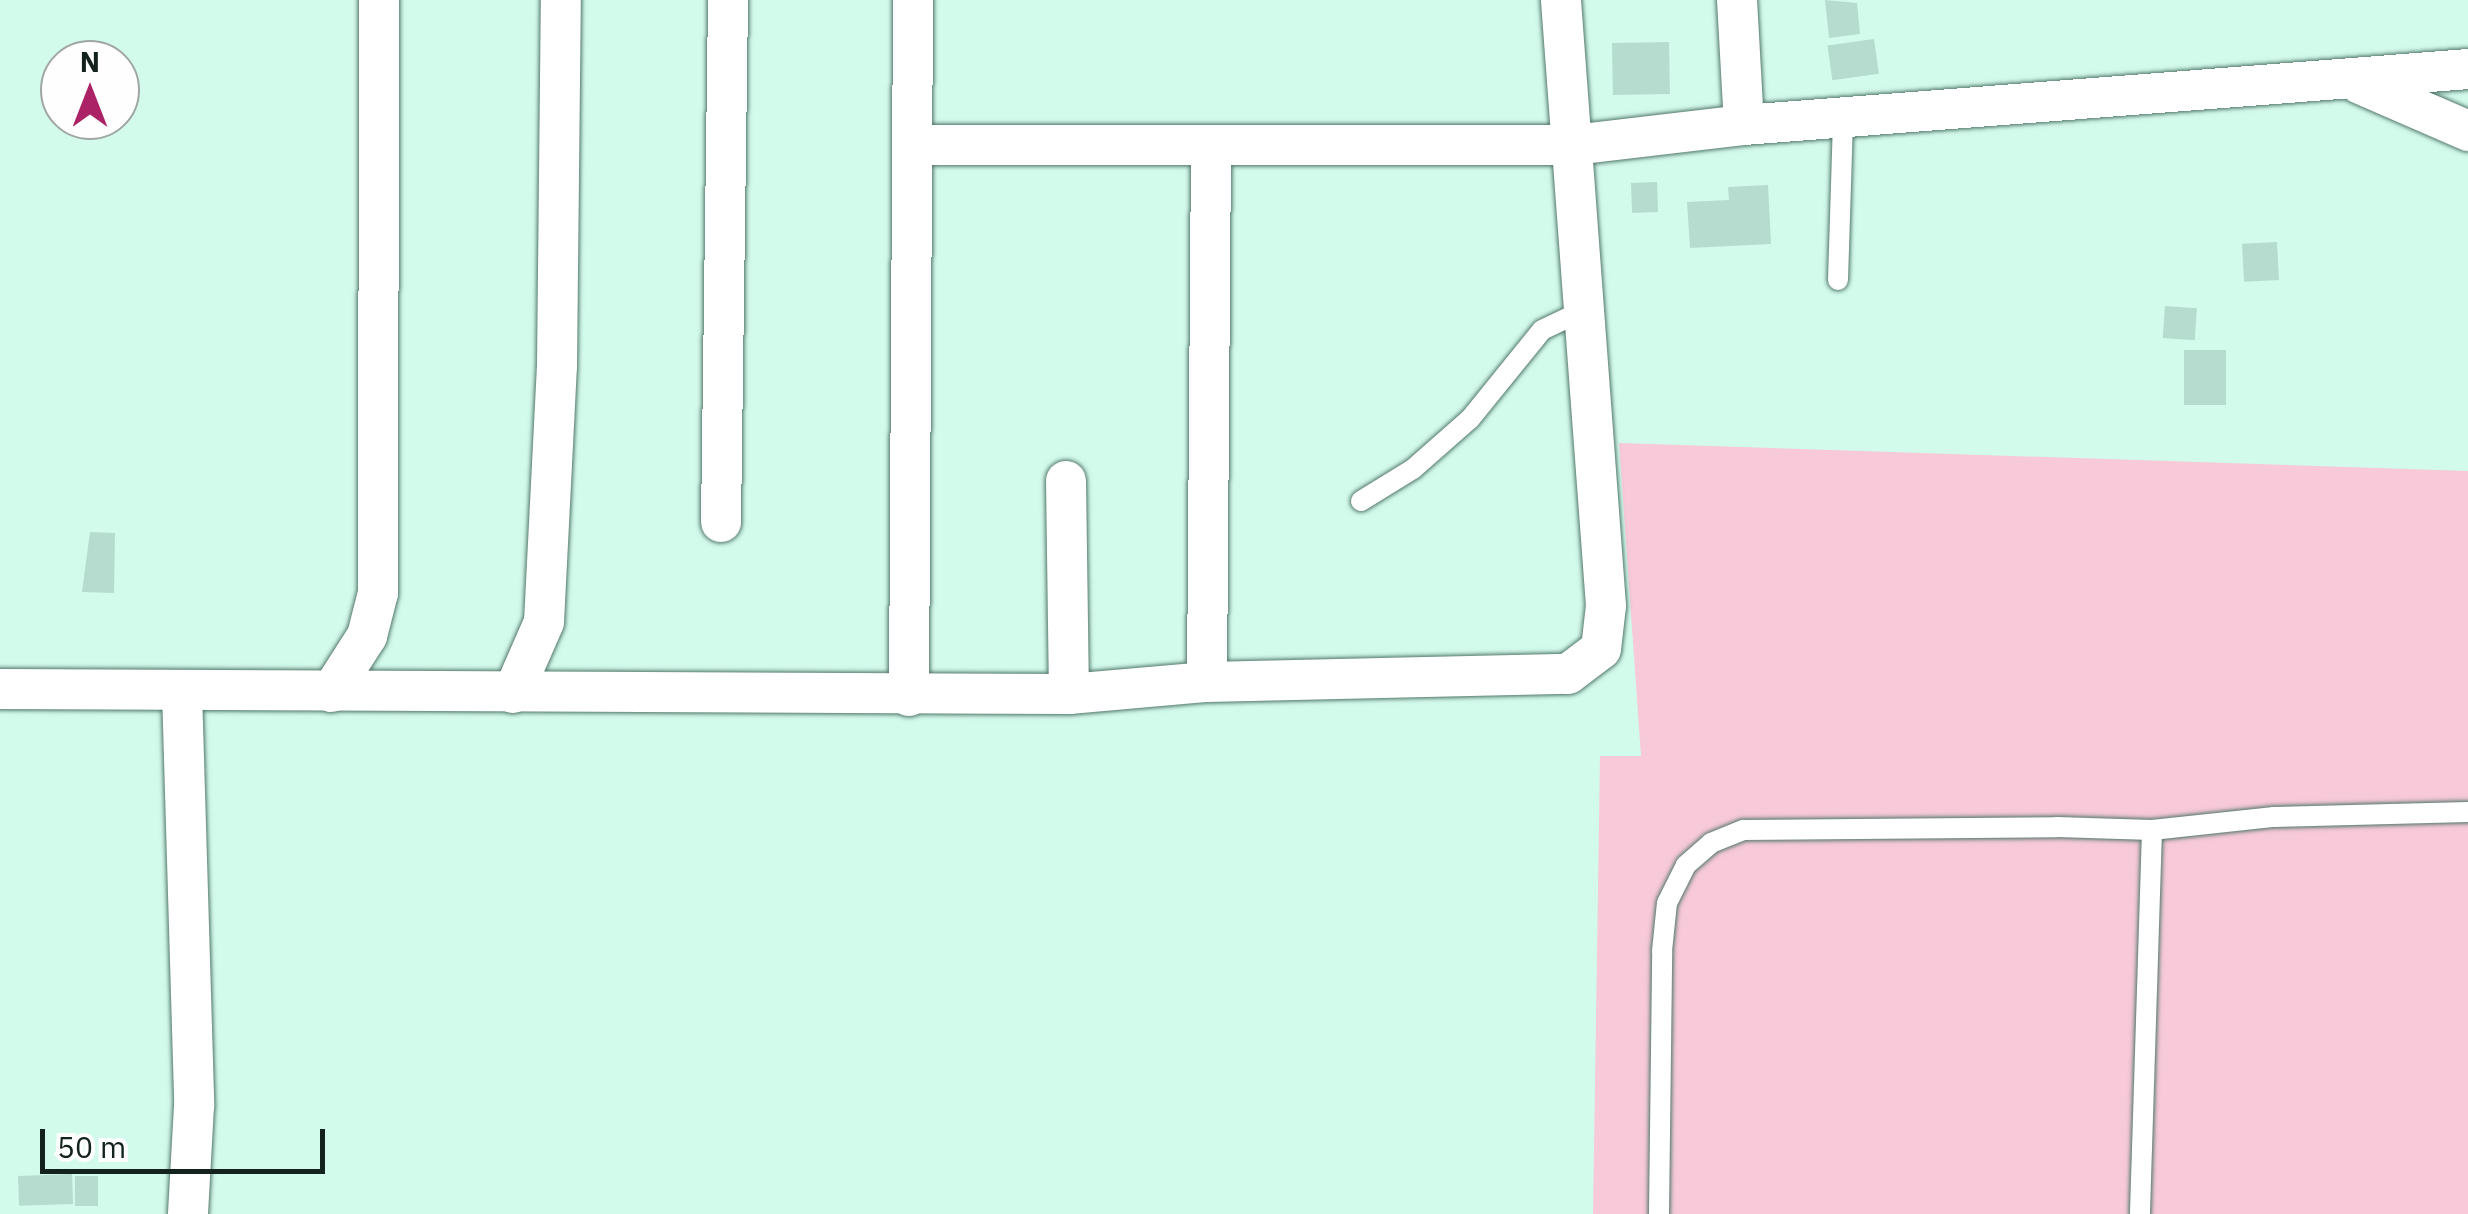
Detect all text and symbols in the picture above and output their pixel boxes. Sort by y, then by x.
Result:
north arrow [40,40,140,140]
text: N [80,43,100,80]
scale bar [45,1109,330,1171]
text: 50 m [57,1127,126,1166]

